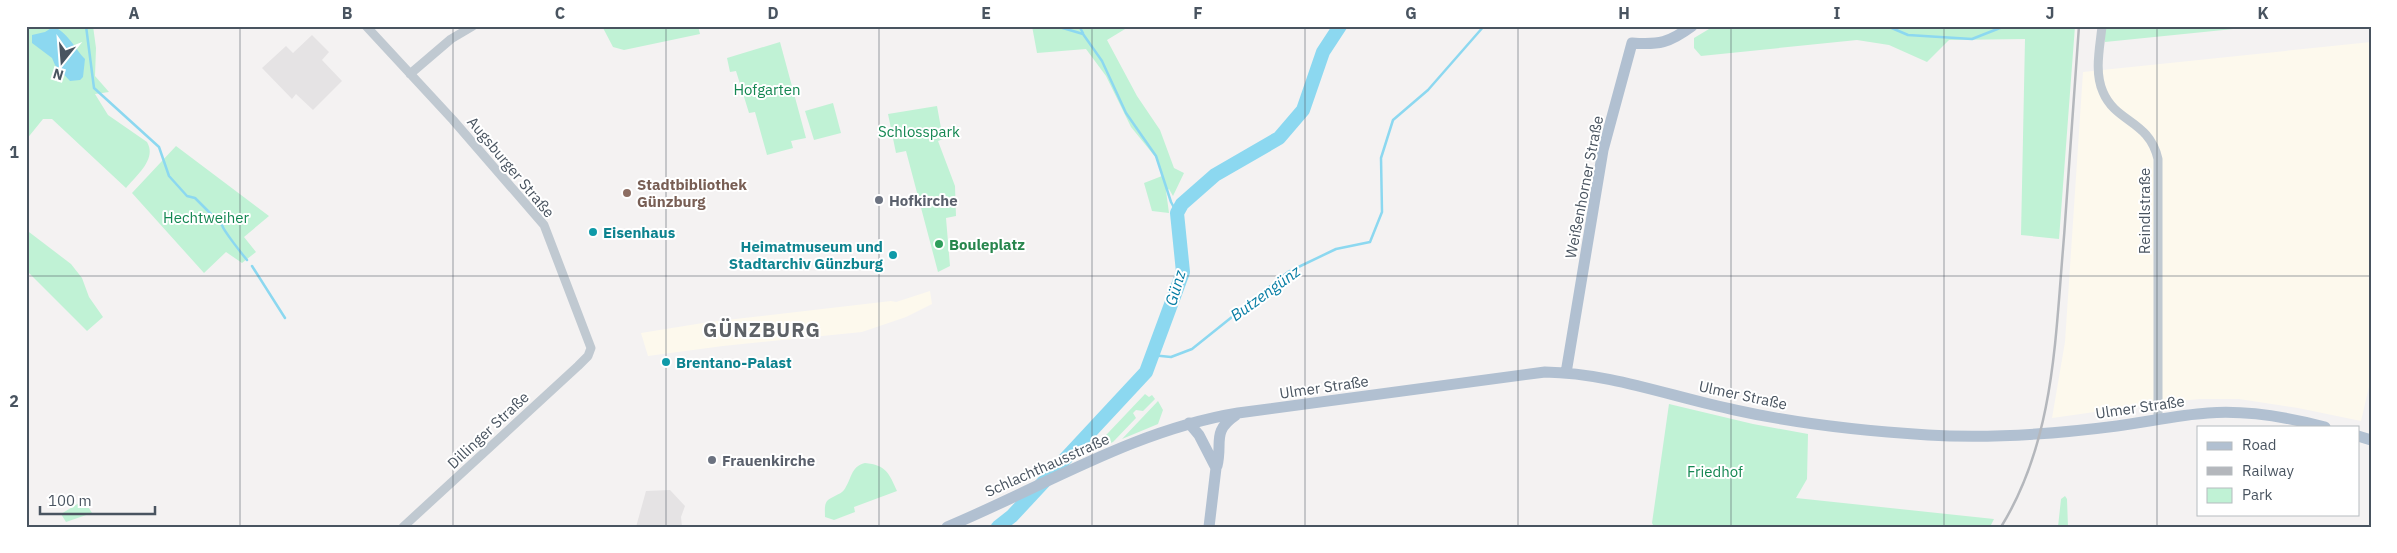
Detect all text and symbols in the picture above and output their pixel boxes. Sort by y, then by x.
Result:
text: A [129,3,140,23]
text: B [342,3,353,23]
text: C [555,3,565,23]
text: D [767,3,779,23]
text: E [981,3,991,23]
text: F [1193,3,1203,23]
text: G [1405,3,1417,23]
text: H [1618,3,1630,23]
text: I [1834,3,1841,23]
text: J [2046,3,2054,23]
text: K [2257,3,2269,23]
north arrow [38,38,88,88]
text: N [51,64,66,85]
park label: Hofgarten [733,80,801,99]
street label: Augsburger Straße [463,113,559,221]
street label: Weißenhorner Straße [1561,114,1607,260]
park label: Schlosspark [878,122,960,141]
text: 1 [9,142,19,162]
street label: Reindlstraße [2135,168,2154,254]
place label: Stadtbibliothek Günzburg [637,175,747,211]
marker: Stadtbibliothek Günzburg [621,187,633,199]
place label: Hofkirche [889,191,958,210]
marker: Hofkirche [873,194,885,206]
park label: Hechtweiher [163,208,249,227]
place label: Eisenhaus [603,223,676,242]
marker: Eisenhaus [587,226,599,238]
place label: Bouleplatz [949,235,1025,254]
place label: Heimatmuseum und Stadtarchiv Günzburg [729,237,884,273]
marker: Bouleplatz [933,238,945,250]
marker: Heimatmuseum und Stadtarchiv Günzburg [887,249,899,261]
water label: Butzengünz [1226,260,1305,325]
water label: Günz [1160,267,1190,308]
district label: GÜNZBURG [703,316,821,343]
place label: Brentano-Palast [676,353,792,372]
marker: Brentano-Palast [660,356,672,368]
street label: Ulmer Straße [1278,371,1370,403]
street label: Ulmer Straße [1697,376,1789,414]
street label: Dillinger Straße [443,387,533,473]
text: 2 [9,391,19,411]
street label: Ulmer Straße [2094,391,2186,423]
legend [2197,426,2360,516]
street label: Schlachthausstraße [982,429,1112,501]
text: Road [2242,435,2277,454]
place label: Frauenkirche [722,451,815,470]
marker: Frauenkirche [706,454,718,466]
text: Railway [2242,461,2295,480]
park label: Friedhof [1687,462,1743,481]
scale bar [40,483,155,515]
text: Park [2242,485,2272,504]
text: 100 m [48,491,92,510]

